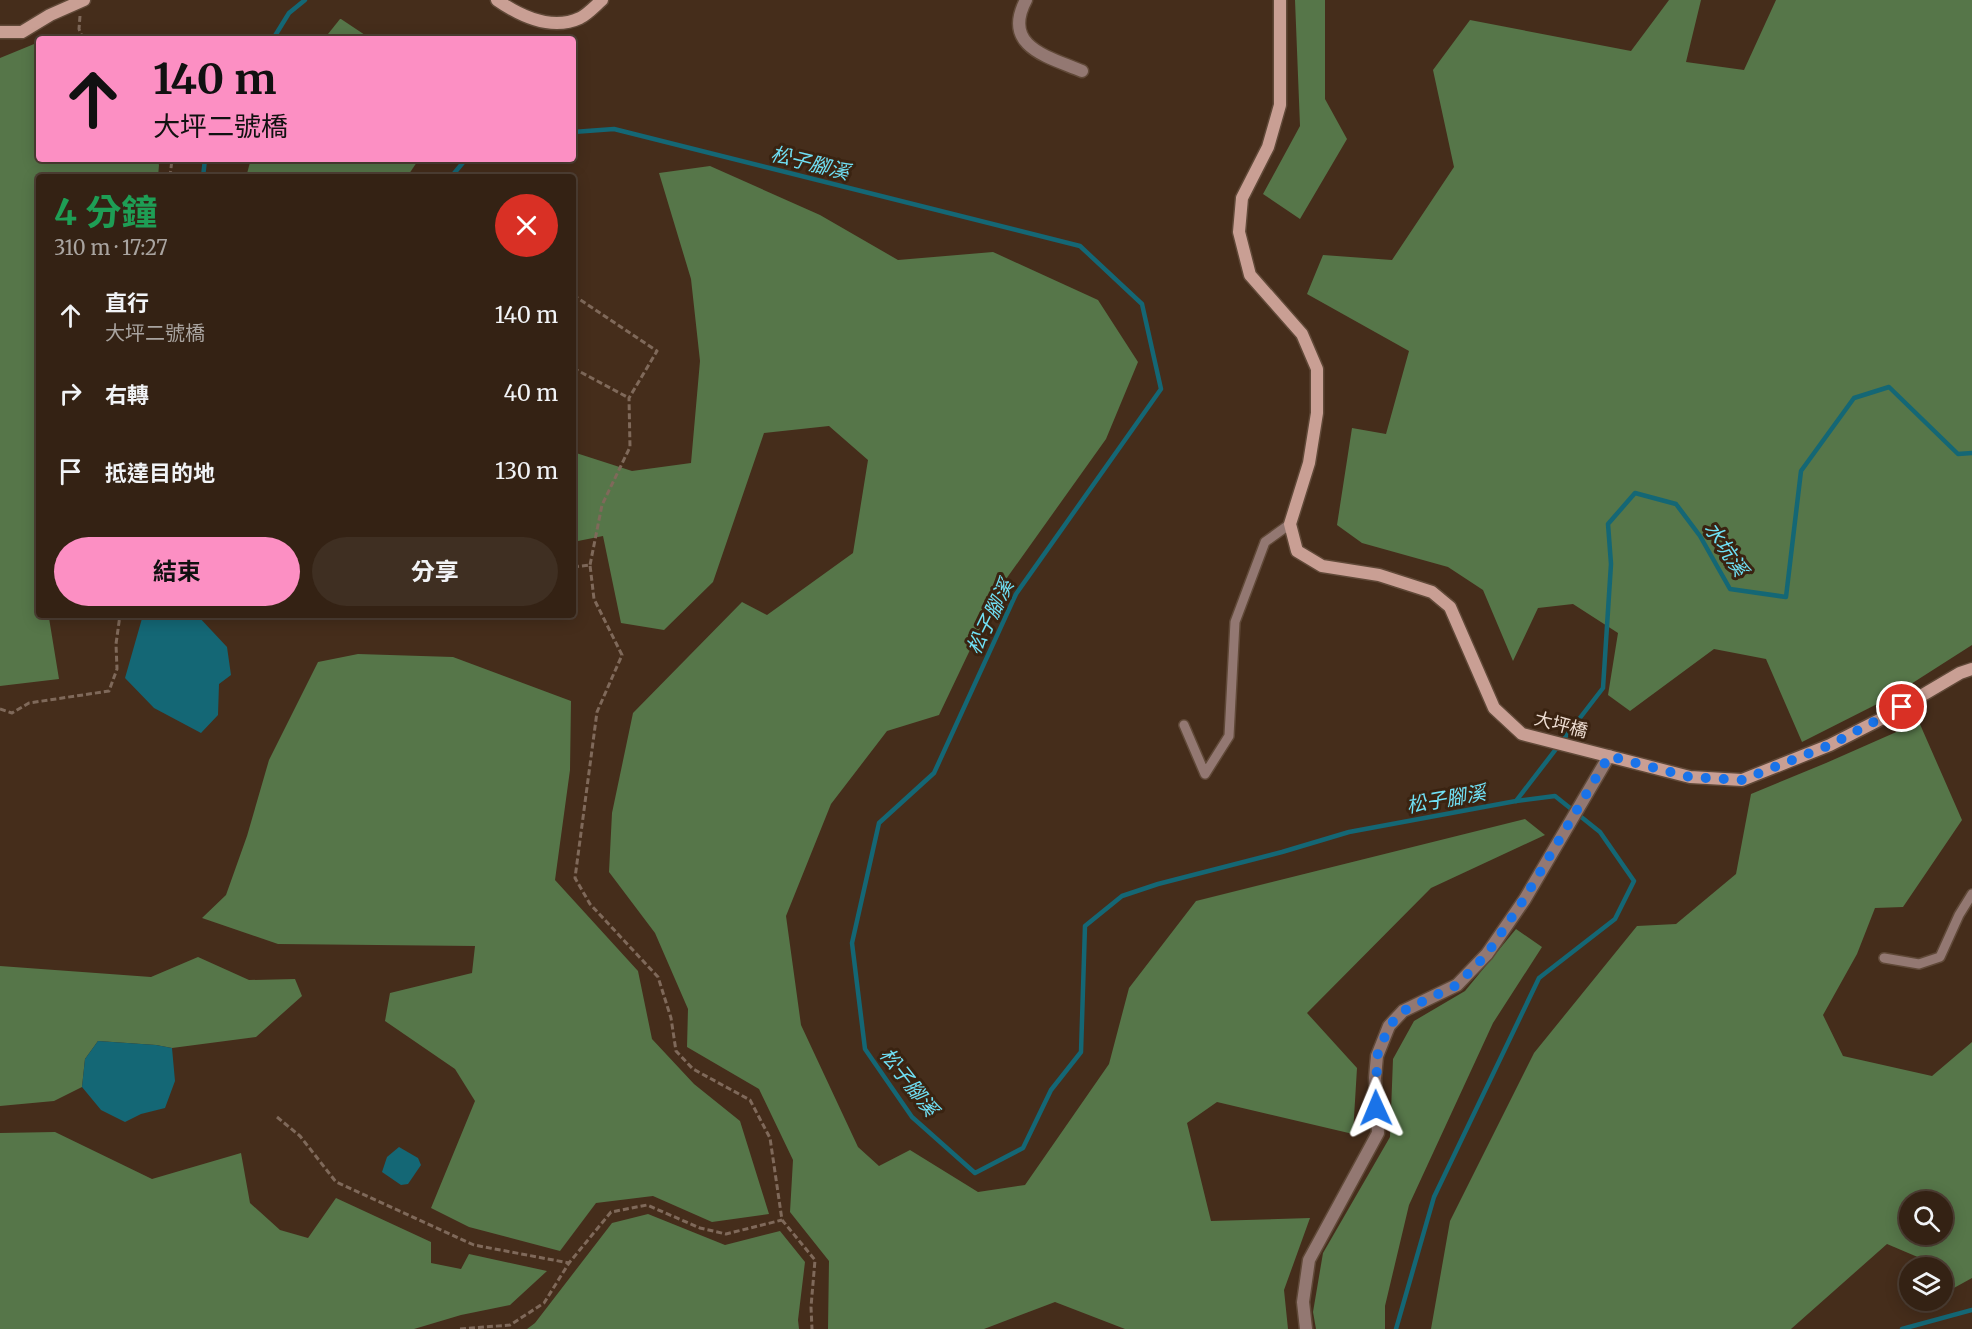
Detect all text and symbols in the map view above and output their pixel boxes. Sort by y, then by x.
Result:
text: 140 m [153,53,276,105]
icon: ahead [54,60,132,138]
text: 大坪二號橋 [153,109,288,143]
water label: 松子腳溪 [768,141,855,185]
text: 4 分鐘 [54,190,157,235]
button: close [495,194,558,257]
text: 310 m · 17:27 [54,235,168,260]
text: 直行 [105,289,149,317]
icon: ahead [54,299,87,332]
text: 140 m [495,301,558,329]
text: 大坪二號橋 [105,320,205,345]
icon: right [54,377,87,410]
text: 40 m [503,379,558,407]
text: 右轉 [105,381,149,409]
icon: arrive [54,455,87,488]
text: 130 m [495,457,558,485]
text: 抵達目的地 [105,459,215,487]
water label: 水坑溪 [1699,517,1755,583]
button: 結束 [54,537,300,606]
button: 分享 [312,537,558,606]
water label: 松子腳溪 [961,573,1020,658]
pin [1876,681,1927,732]
icon: arrive [1885,690,1918,723]
street label: 大坪橋 [1532,706,1590,743]
water label: 松子腳溪 [1404,779,1490,818]
water label: 松子腳溪 [875,1042,946,1123]
position arrow [1344,1076,1408,1140]
map controls [1899,1191,1953,1311]
button: search [1899,1191,1953,1245]
button: layers [1899,1257,1953,1311]

